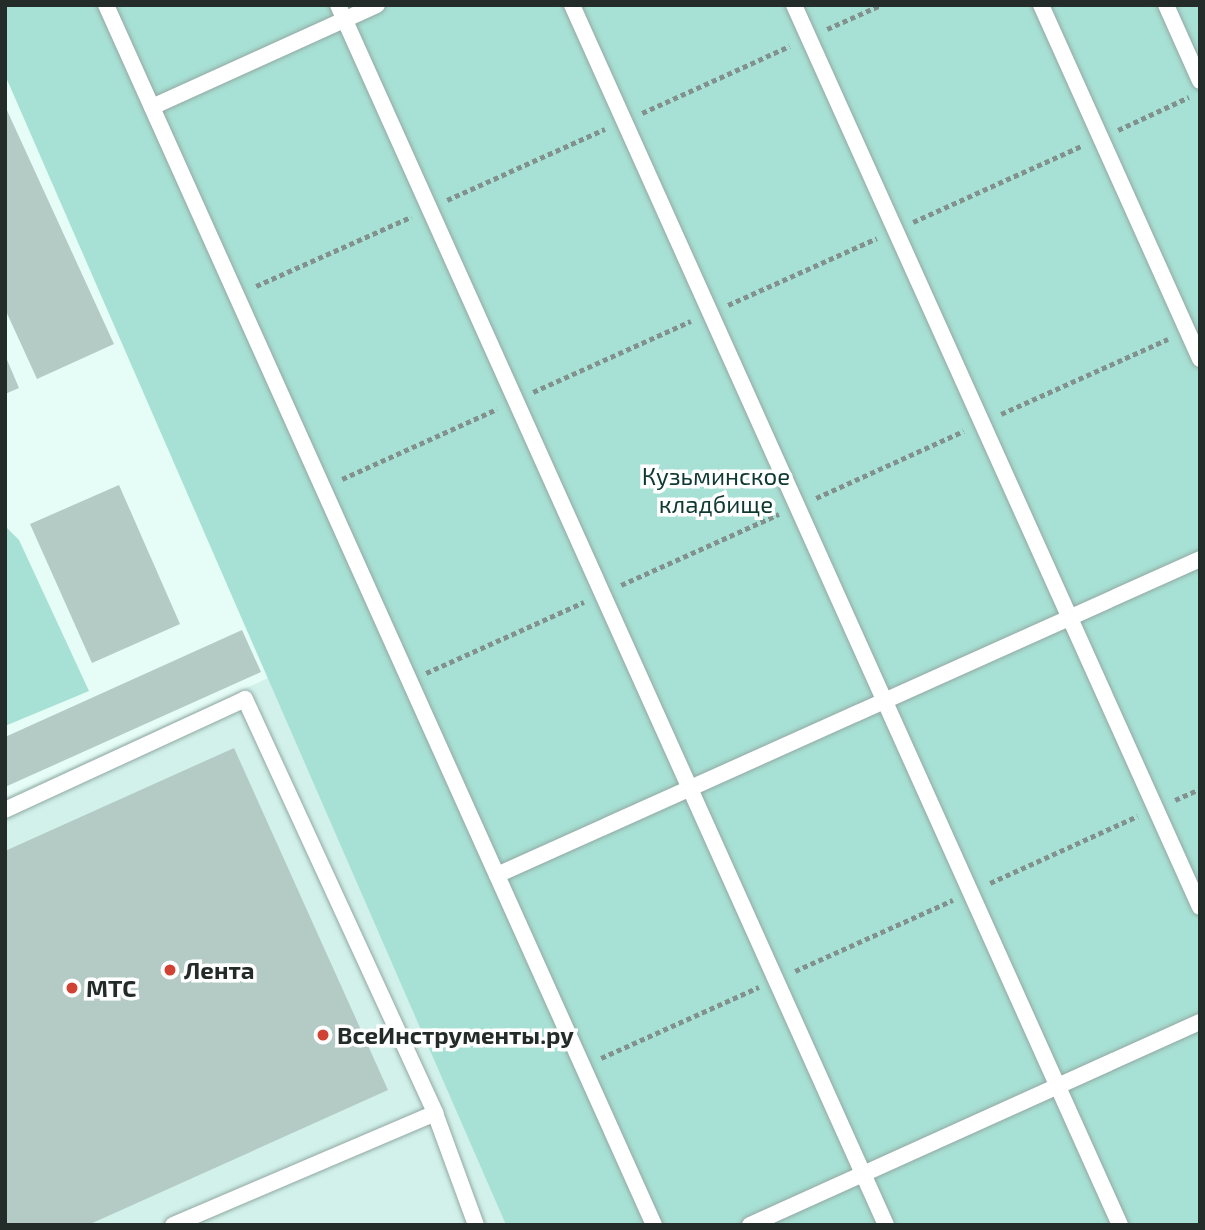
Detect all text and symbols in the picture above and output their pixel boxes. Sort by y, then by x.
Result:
park label: Кузьминское кладбище [642,462,790,518]
place label: Лента [184,956,255,984]
marker: Лента [162,962,178,978]
place label: МТС [86,974,136,1002]
marker: МТС [64,980,80,996]
place label: ВсеИнструменты.ру [337,1021,574,1049]
marker: ВсеИнструменты.ру [315,1027,331,1043]

